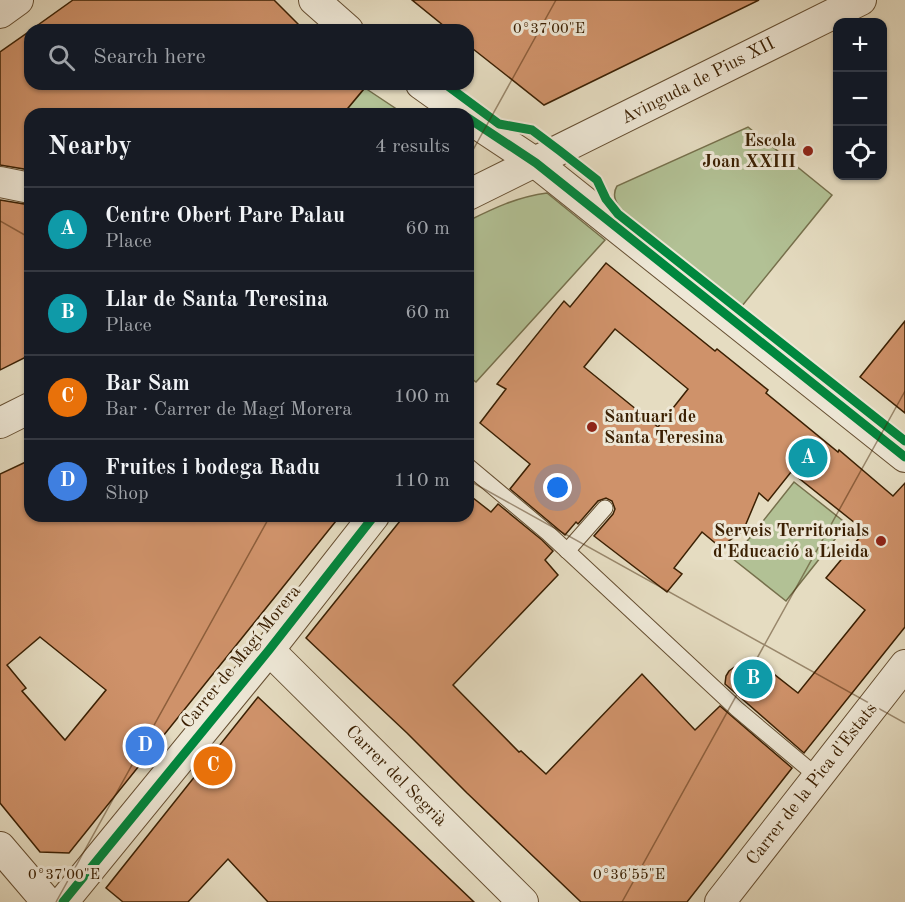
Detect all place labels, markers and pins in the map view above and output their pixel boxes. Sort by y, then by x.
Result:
place label: Escola Joan XXIII [702,132,796,171]
marker: Escola Joan XXIII [801,144,815,158]
place label: Santuari de Santa Teresina [604,408,724,447]
marker: Santuari de Santa Teresina [585,420,599,434]
pin: A [788,436,828,480]
place label: Serveis Territorials d'Educació a Lleida [713,522,869,561]
marker: Serveis Territorials d'Educació a Lleida [874,534,888,548]
pin: B [734,656,772,702]
pin: D [126,724,164,768]
pin: C [194,744,232,789]

